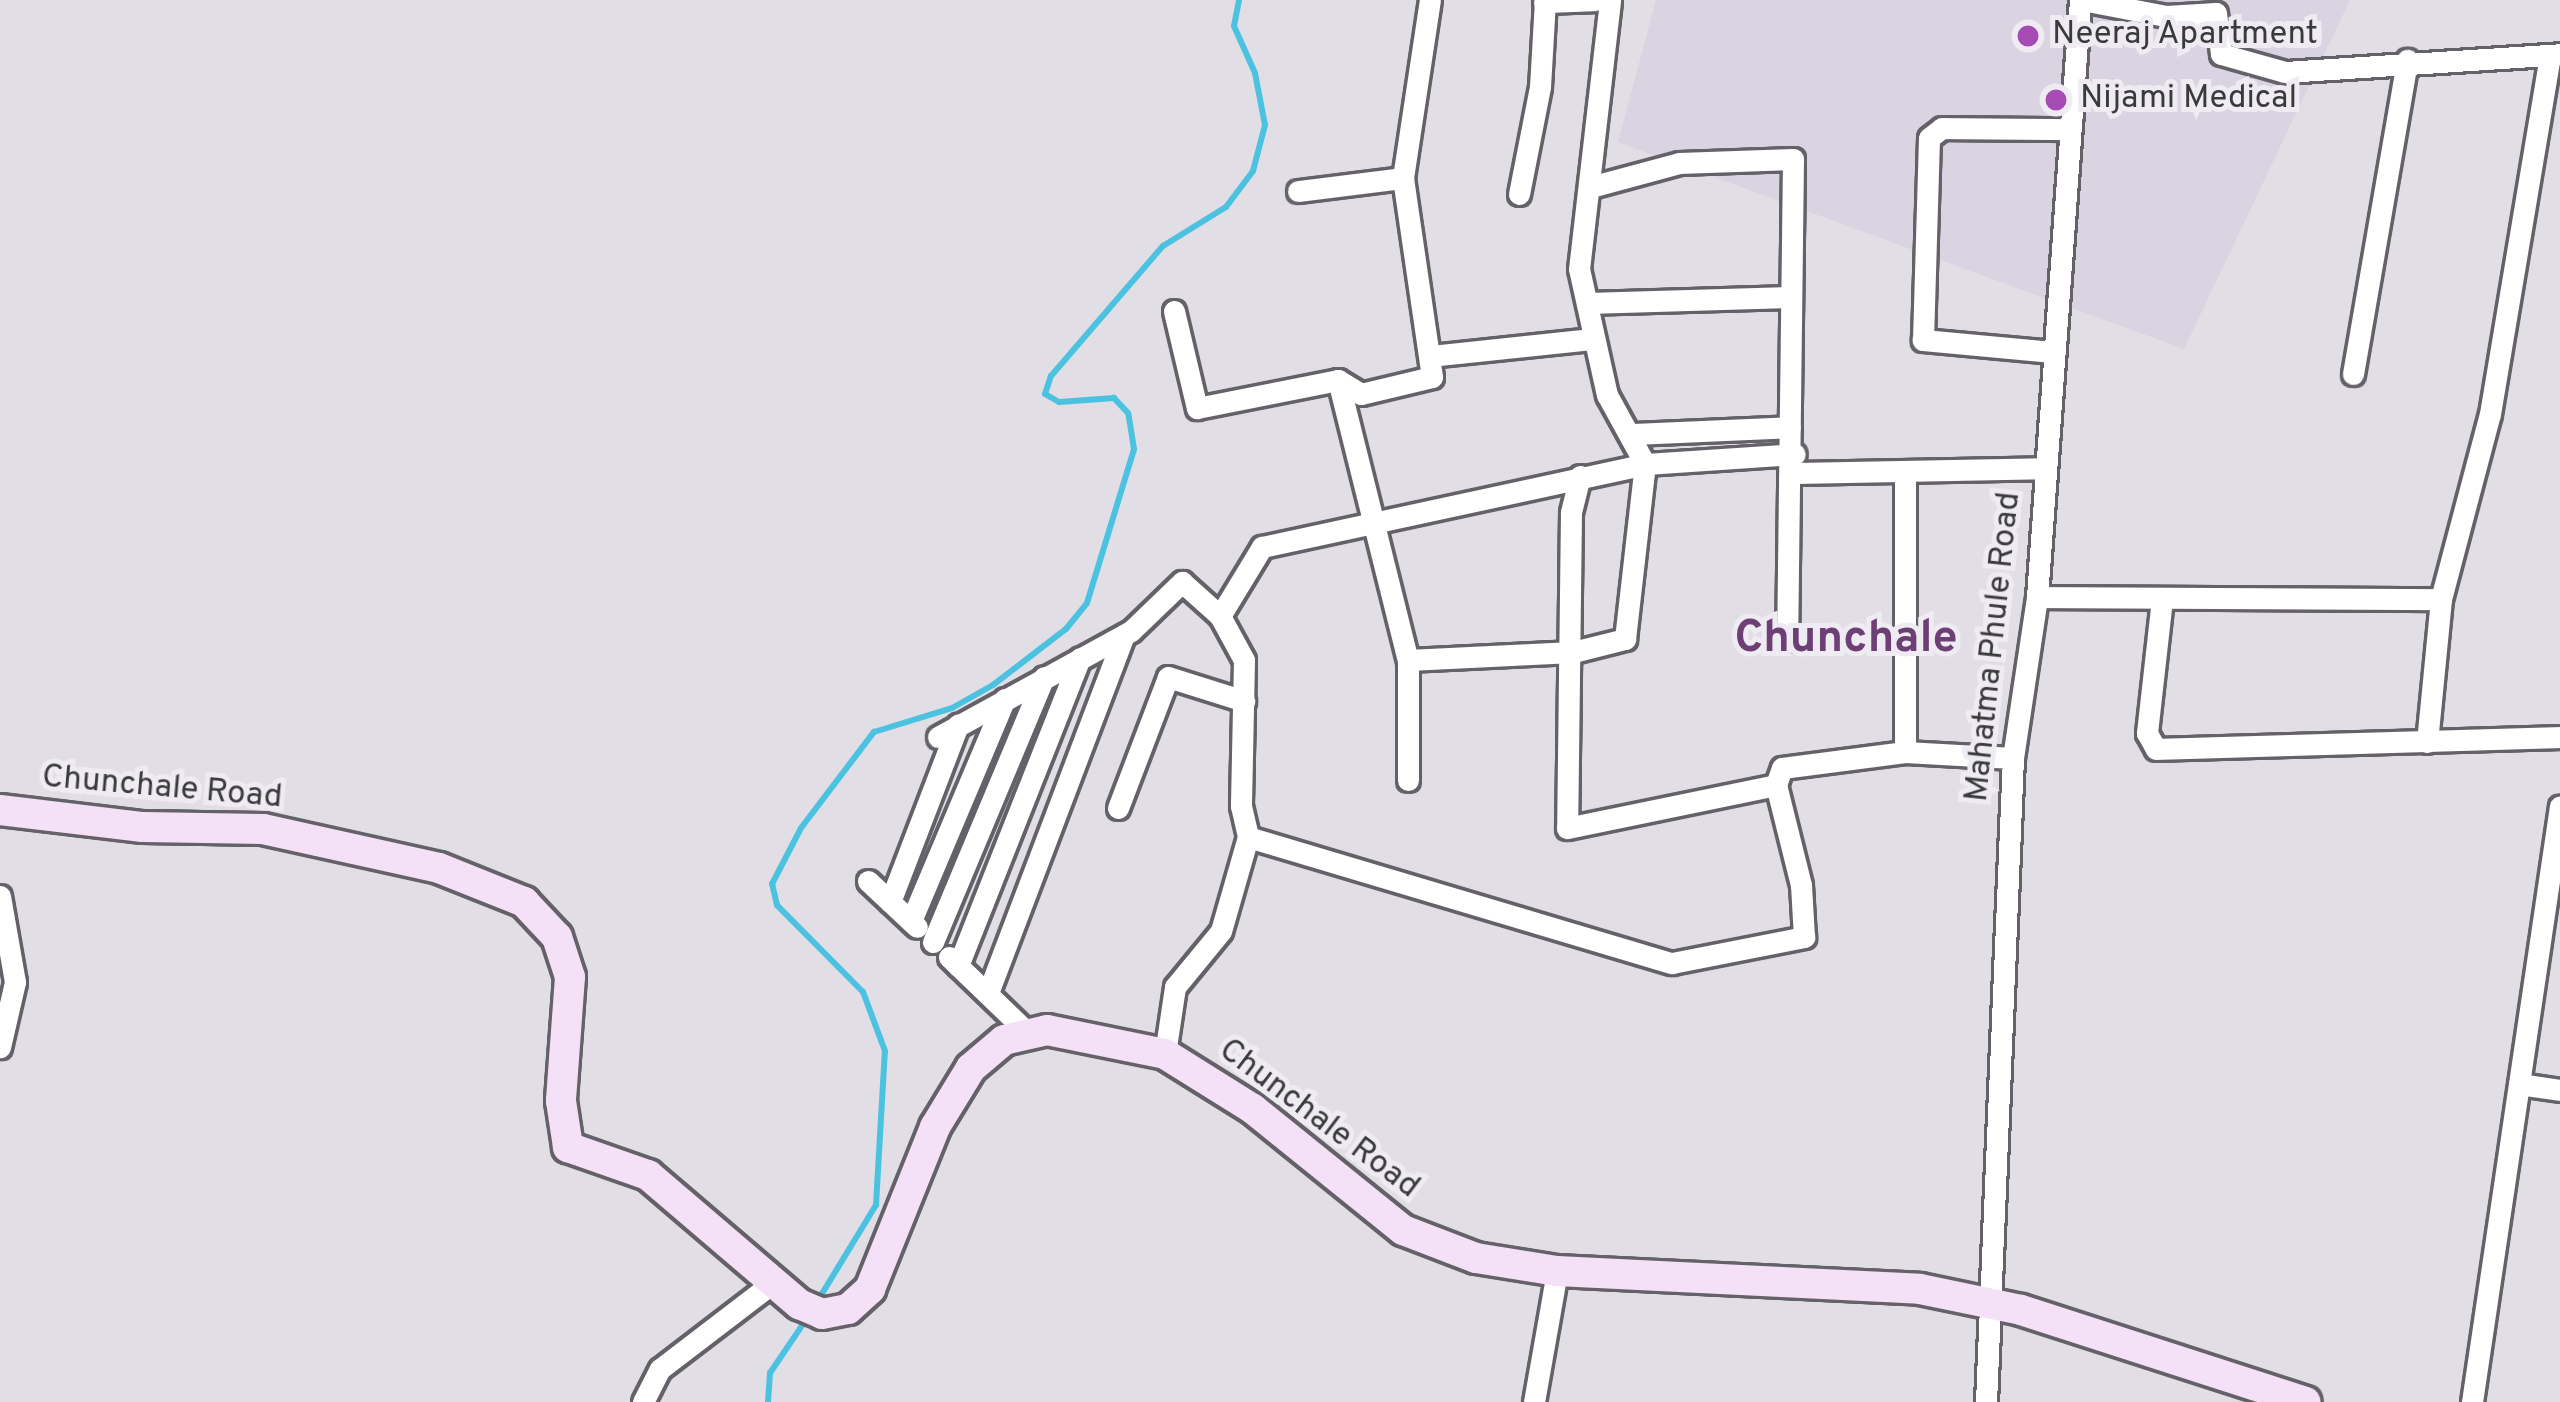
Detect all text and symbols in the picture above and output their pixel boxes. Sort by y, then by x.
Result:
place label: Neeraj Apartment [2052,16,2319,56]
marker: Neeraj Apartment [2015,23,2041,49]
place label: Nijami Medical [2080,80,2297,120]
marker: Nijami Medical [2043,87,2069,113]
street label: Mahatma Phule Road [1959,490,2031,804]
district label: Chunchale [1734,613,1958,667]
street label: Chunchale Road [40,759,284,819]
street label: Chunchale Road [1210,1032,1426,1208]

